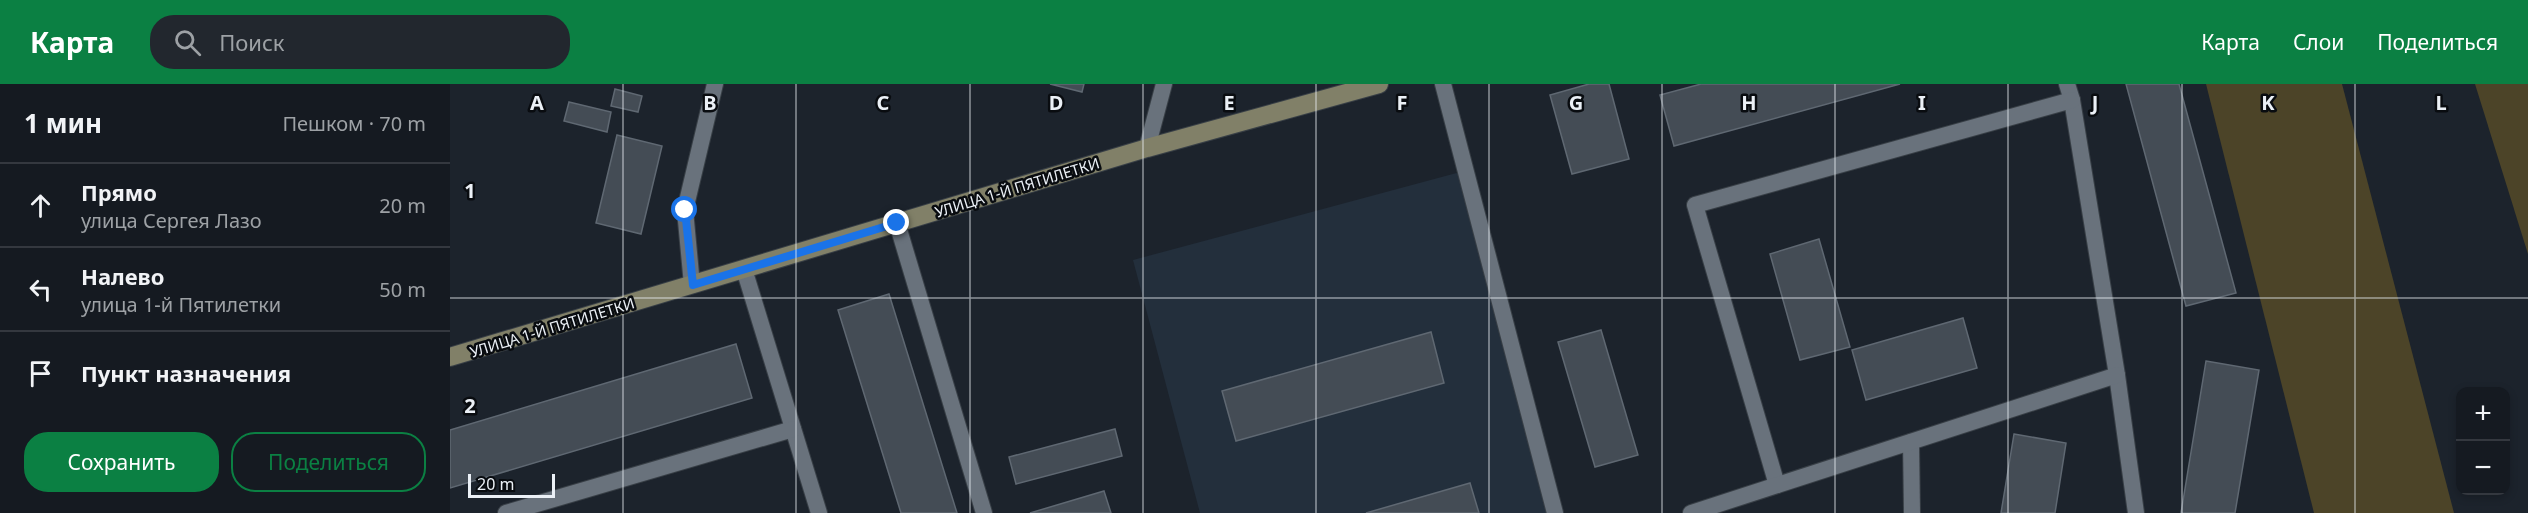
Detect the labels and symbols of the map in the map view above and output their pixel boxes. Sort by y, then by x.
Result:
text: A [530,89,544,116]
text: B [703,89,717,116]
text: C [877,89,890,116]
text: D [1049,89,1063,116]
text: E [1223,89,1235,116]
text: F [1397,89,1407,116]
text: G [1569,89,1583,116]
text: H [1741,89,1757,116]
text: I [1918,89,1926,116]
text: J [2090,89,2098,116]
text: K [2261,89,2275,116]
text: L [2435,89,2447,116]
street label: УЛИЦА 1-Й ПЯТИЛЕТКИ [932,152,1102,222]
text: 1 [464,177,476,204]
route start [671,196,697,222]
route end [883,209,909,235]
street label: УЛИЦА 1-Й ПЯТИЛЕТКИ [467,292,637,362]
text: 2 [464,392,476,419]
scale bar [468,471,555,498]

